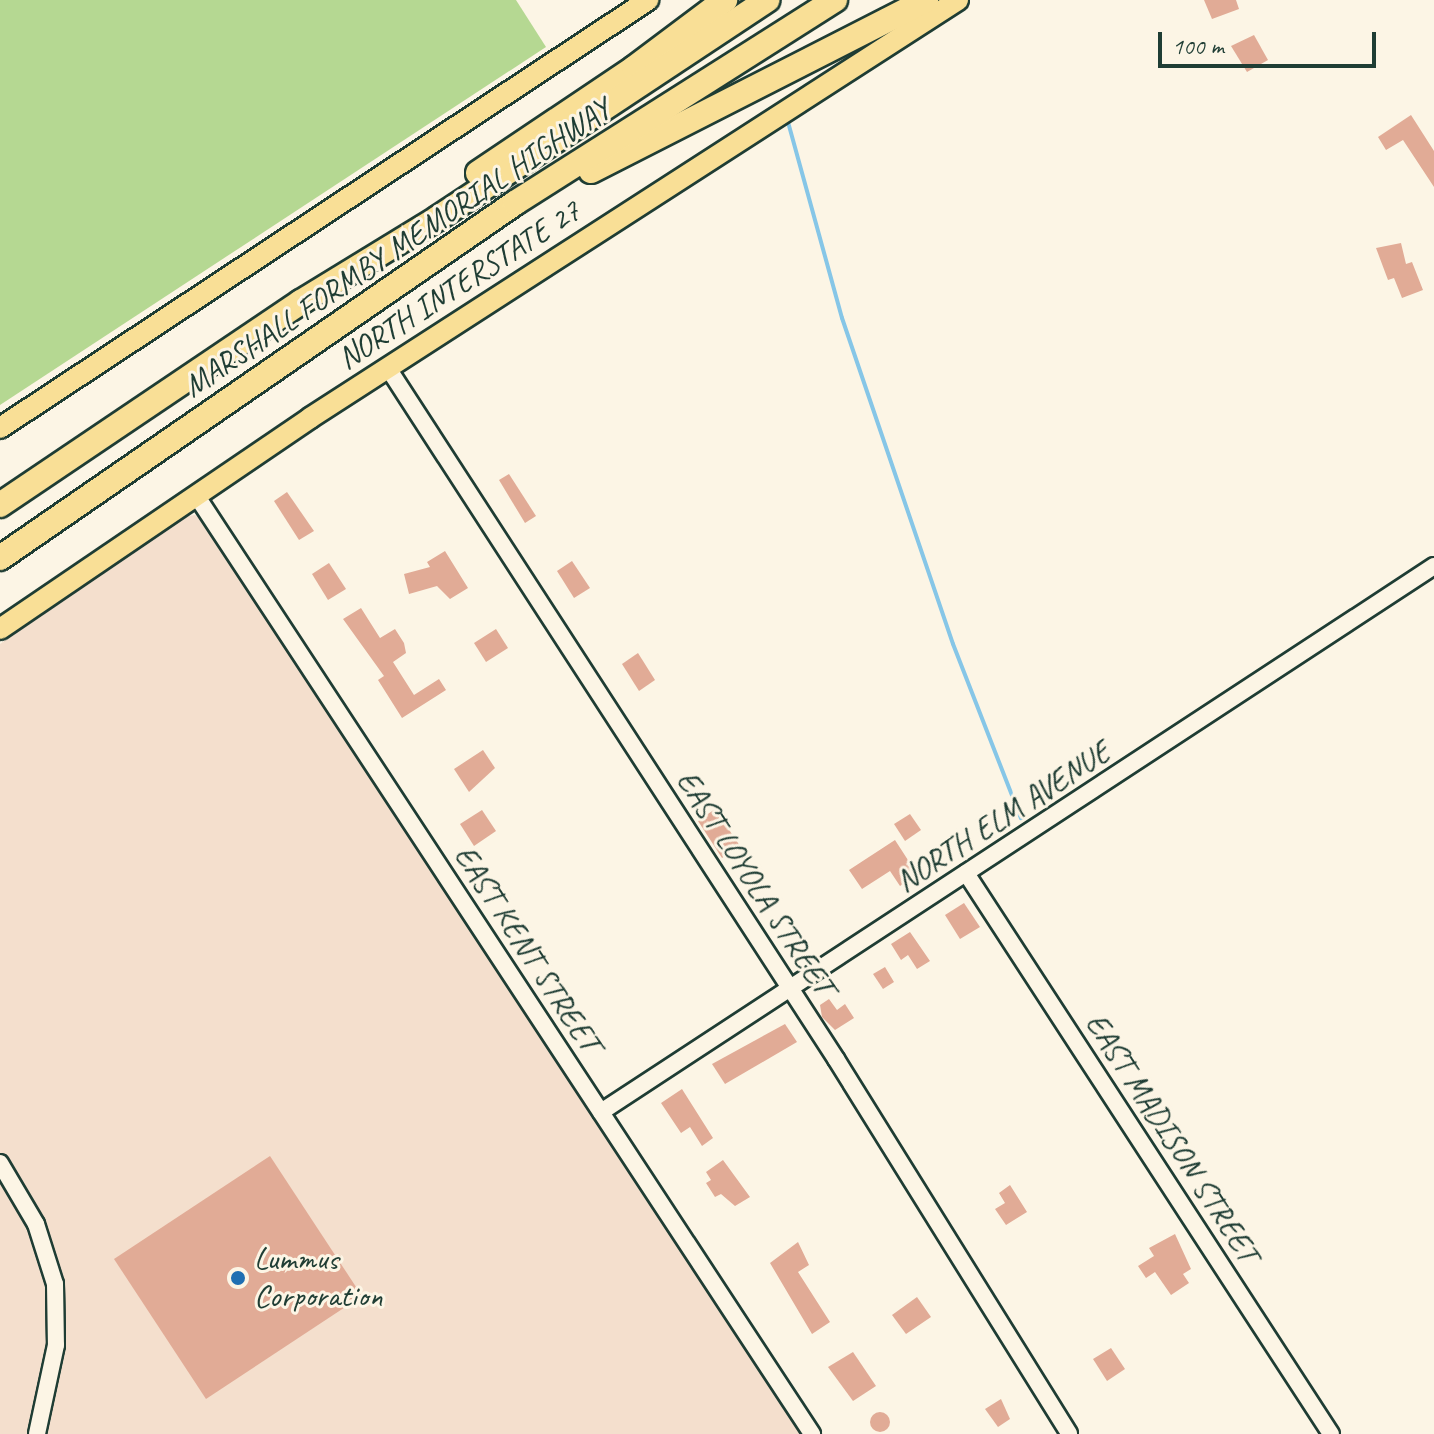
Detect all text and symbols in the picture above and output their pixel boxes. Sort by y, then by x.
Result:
scale bar [1162,16,1380,66]
text: 100 m [1172,31,1224,61]
street label: MARSHALL FORMBY MEMORIAL HIGHWAY [176,90,618,406]
street label: NORTH INTERSTATE 27 [330,192,588,378]
street label: NORTH ELM AVENUE [888,733,1118,901]
street label: EAST LOYOLA STREET [668,763,842,1003]
street label: EAST KENT STREET [446,839,608,1059]
street label: EAST MADISON STREET [1076,1005,1268,1271]
place label: Lummus Corporation [254,1241,382,1316]
marker: Lummus Corporation [229,1269,247,1287]

